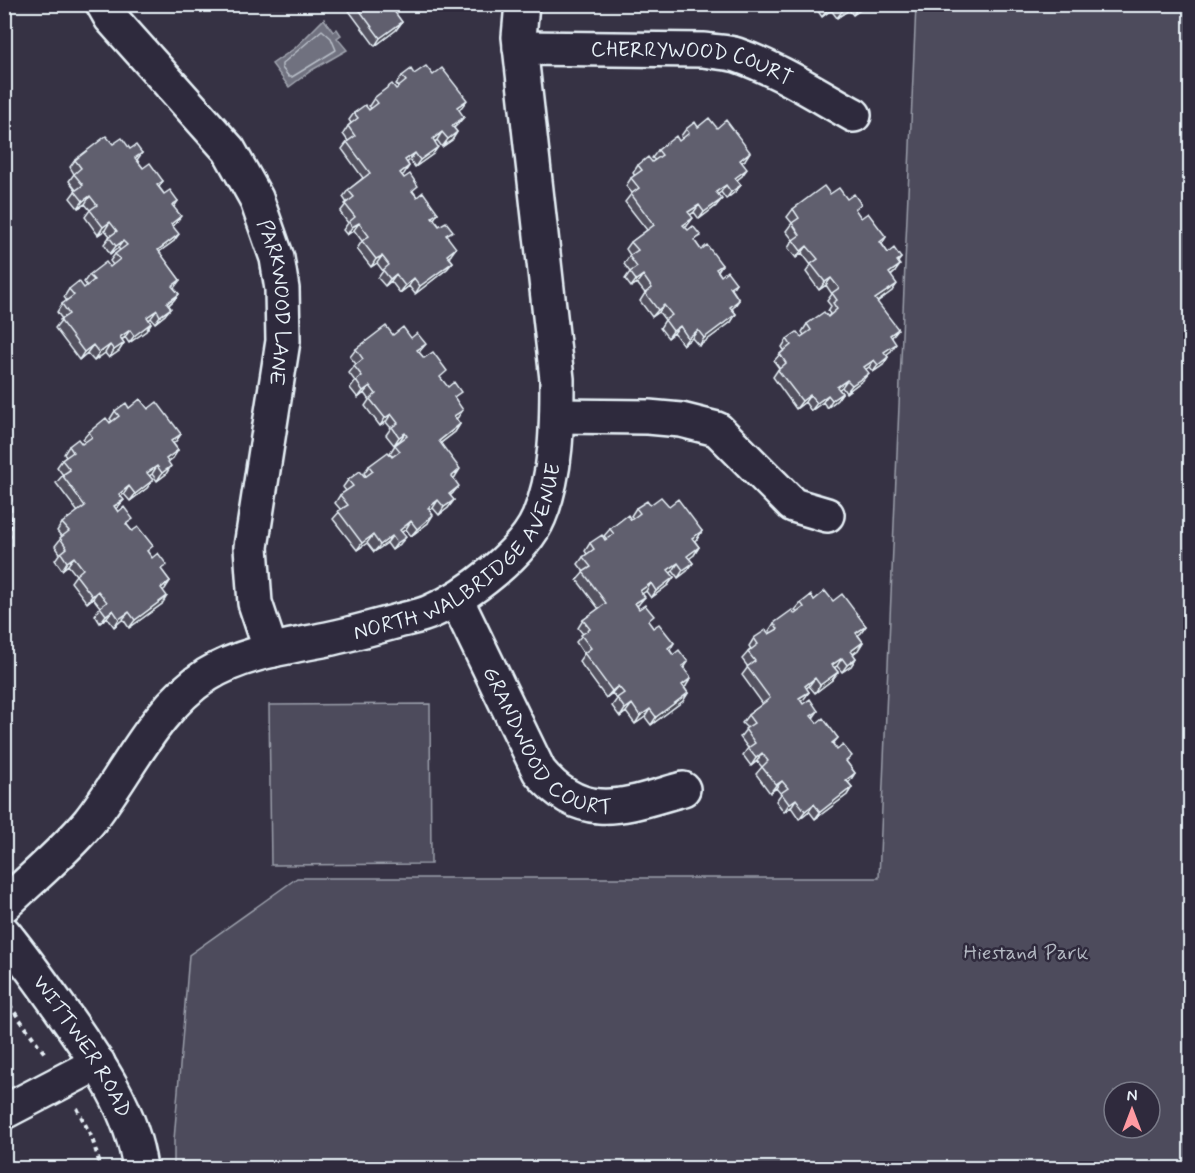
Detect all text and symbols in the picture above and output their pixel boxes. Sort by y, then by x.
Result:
street label: CHERRYWOOD COURT [591,36,797,93]
street label: PARKWOOD LANE [250,216,296,388]
street label: NORTH WALBRIDGE AVENUE [351,461,568,647]
street label: GRANDWOOD COURT [476,662,612,821]
park label: Hiestand Park [963,939,1089,967]
street label: WITTWER ROAD [26,970,138,1122]
north arrow [1102,1080,1162,1140]
text: N [1127,1086,1137,1107]

